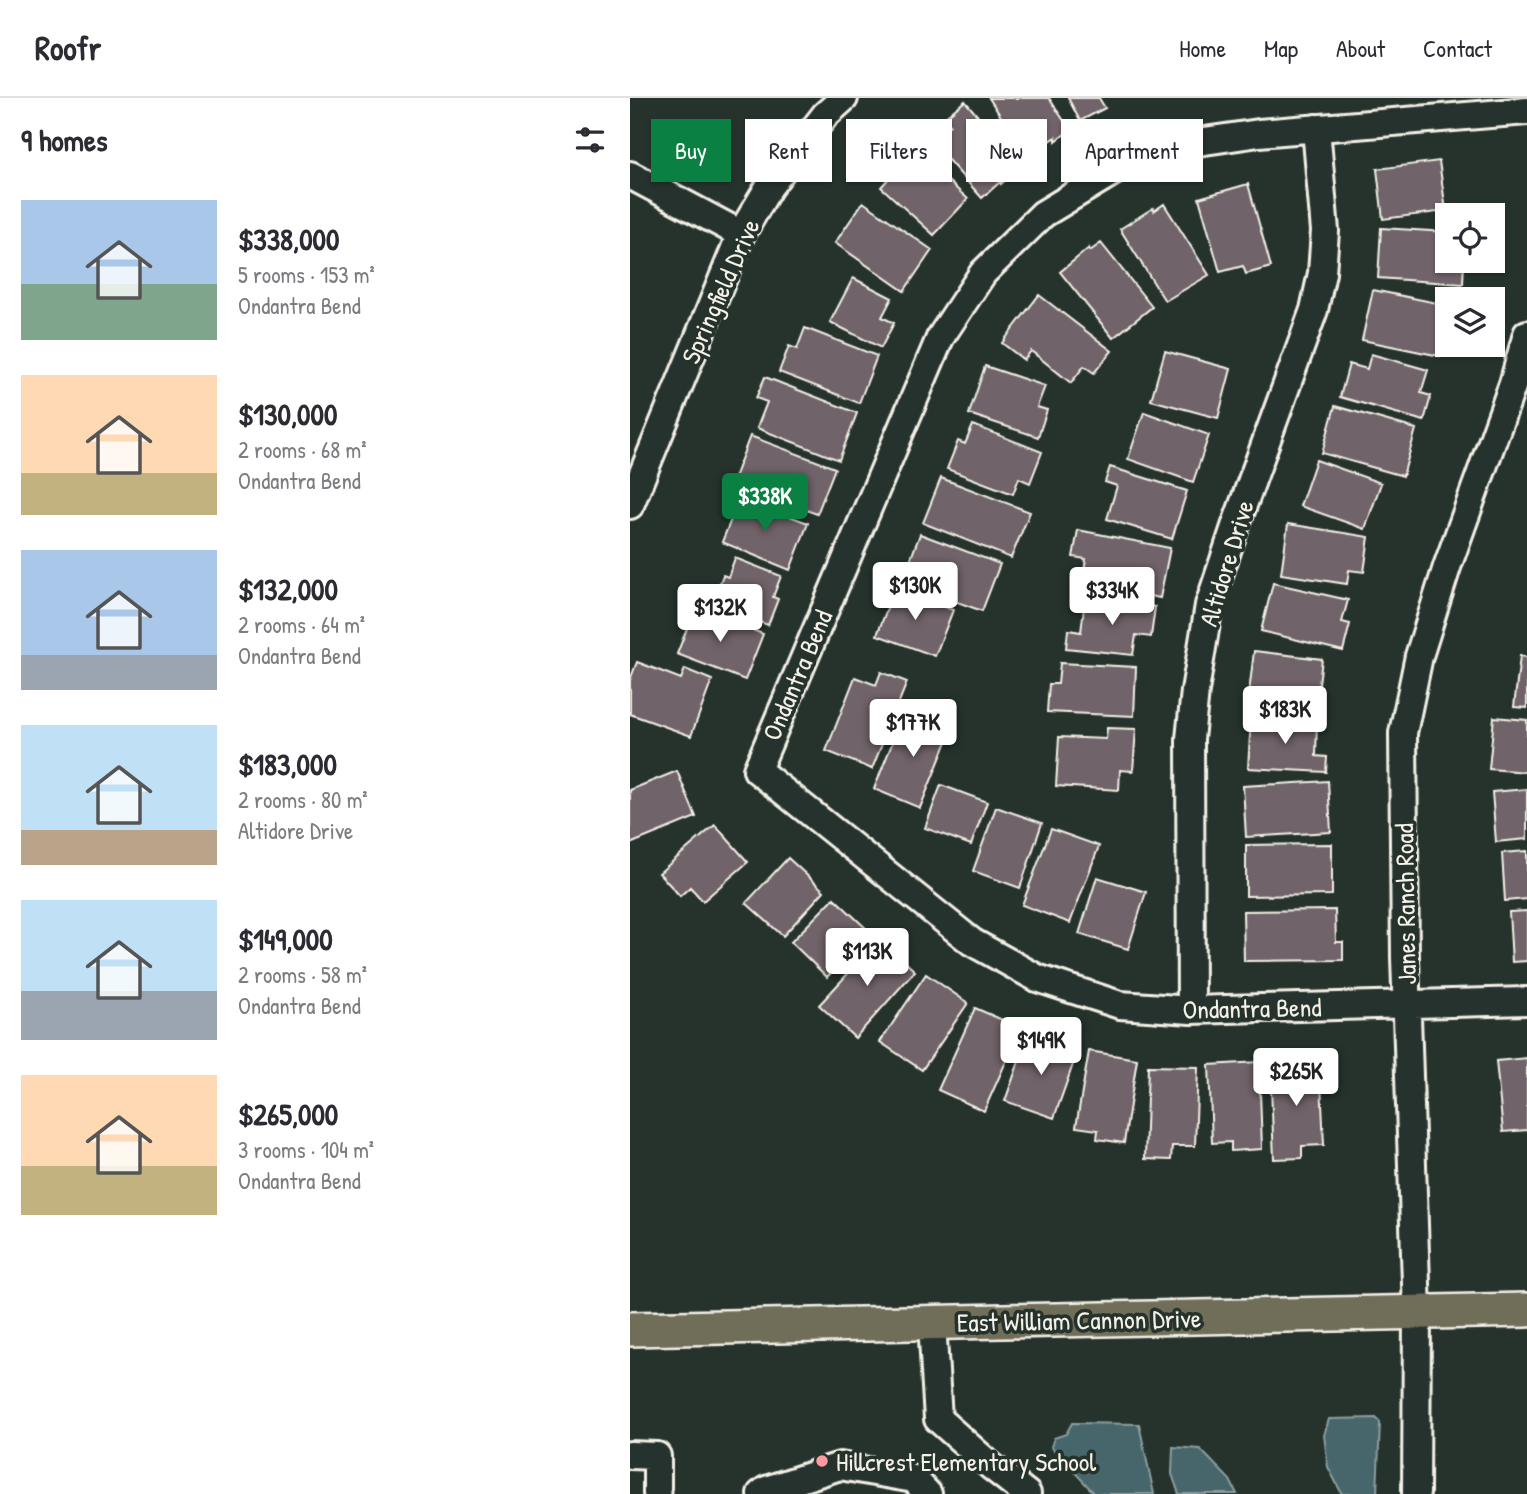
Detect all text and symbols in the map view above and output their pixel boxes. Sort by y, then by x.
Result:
text: Roofr [35,26,101,70]
text: Home [1179,32,1226,64]
text: Map [1264,32,1298,64]
text: About [1336,32,1385,64]
text: Contact [1423,32,1492,64]
chip: Buy [651,119,731,182]
chip: Rent [745,119,832,182]
chip: Filters [846,119,952,182]
chip: New [966,119,1047,182]
chip: Apartment [1061,119,1203,182]
text: 9 homes [21,120,108,160]
icon: filters [571,121,609,159]
map controls [1435,203,1505,357]
button: locate [1435,203,1505,273]
street label: Springfield Drive [673,213,767,369]
text: $338,000 [238,219,339,259]
icon: home [77,228,161,312]
text: 5 rooms · 153 m² [238,259,375,290]
button: layers [1435,287,1505,357]
text: Ondantra Bend [238,290,361,321]
text: $130,000 [238,394,337,434]
icon: home [77,403,161,487]
text: 2 rooms · 68 m² [238,434,366,465]
text: Ondantra Bend [238,465,361,496]
pin: $338K [716,474,814,533]
text: $338K [738,480,792,511]
street label: Altidore Drive [1190,496,1262,630]
pin: $130K [866,562,964,622]
pin: $334K [1063,568,1161,627]
text: $132,000 [238,569,338,609]
text: $130K [889,569,941,600]
text: $334K [1086,574,1138,605]
icon: home [77,578,161,662]
pin: $132K [671,584,769,644]
text: $132K [693,591,747,622]
street label: Ondantra Bend [754,604,840,746]
text: 2 rooms · 64 m² [238,609,365,640]
text: Ondantra Bend [238,640,361,671]
pin: $183K [1236,686,1334,746]
text: $183K [1259,693,1311,724]
pin: $177K [864,700,962,759]
text: $177K [886,706,940,737]
text: $183,000 [238,744,337,784]
icon: home [77,753,161,837]
text: 2 rooms · 80 m² [238,784,368,815]
text: Altidore Drive [238,815,353,846]
street label: Janes Ranch Road [1386,823,1424,985]
text: $149,000 [238,919,333,959]
icon: home [77,928,161,1012]
pin: $113K [818,928,916,988]
text: $113K [842,935,892,966]
text: 2 rooms · 58 m² [238,959,367,990]
street label: Ondantra Bend [1182,989,1322,1027]
text: Ondantra Bend [238,990,361,1021]
pin: $149K [992,1018,1090,1077]
text: $149K [1016,1024,1066,1055]
pin: $265K [1247,1048,1345,1108]
text: $265K [1269,1055,1323,1086]
text: $265,000 [238,1094,338,1134]
icon: home [77,1103,161,1187]
text: 3 rooms · 104 m² [238,1134,374,1165]
text: Ondantra Bend [238,1165,361,1196]
street label: East William Cannon Drive [956,1300,1202,1340]
place label: Hillcrest Elementary School [836,1444,1096,1479]
marker: Hillcrest Elementary School [814,1453,830,1469]

